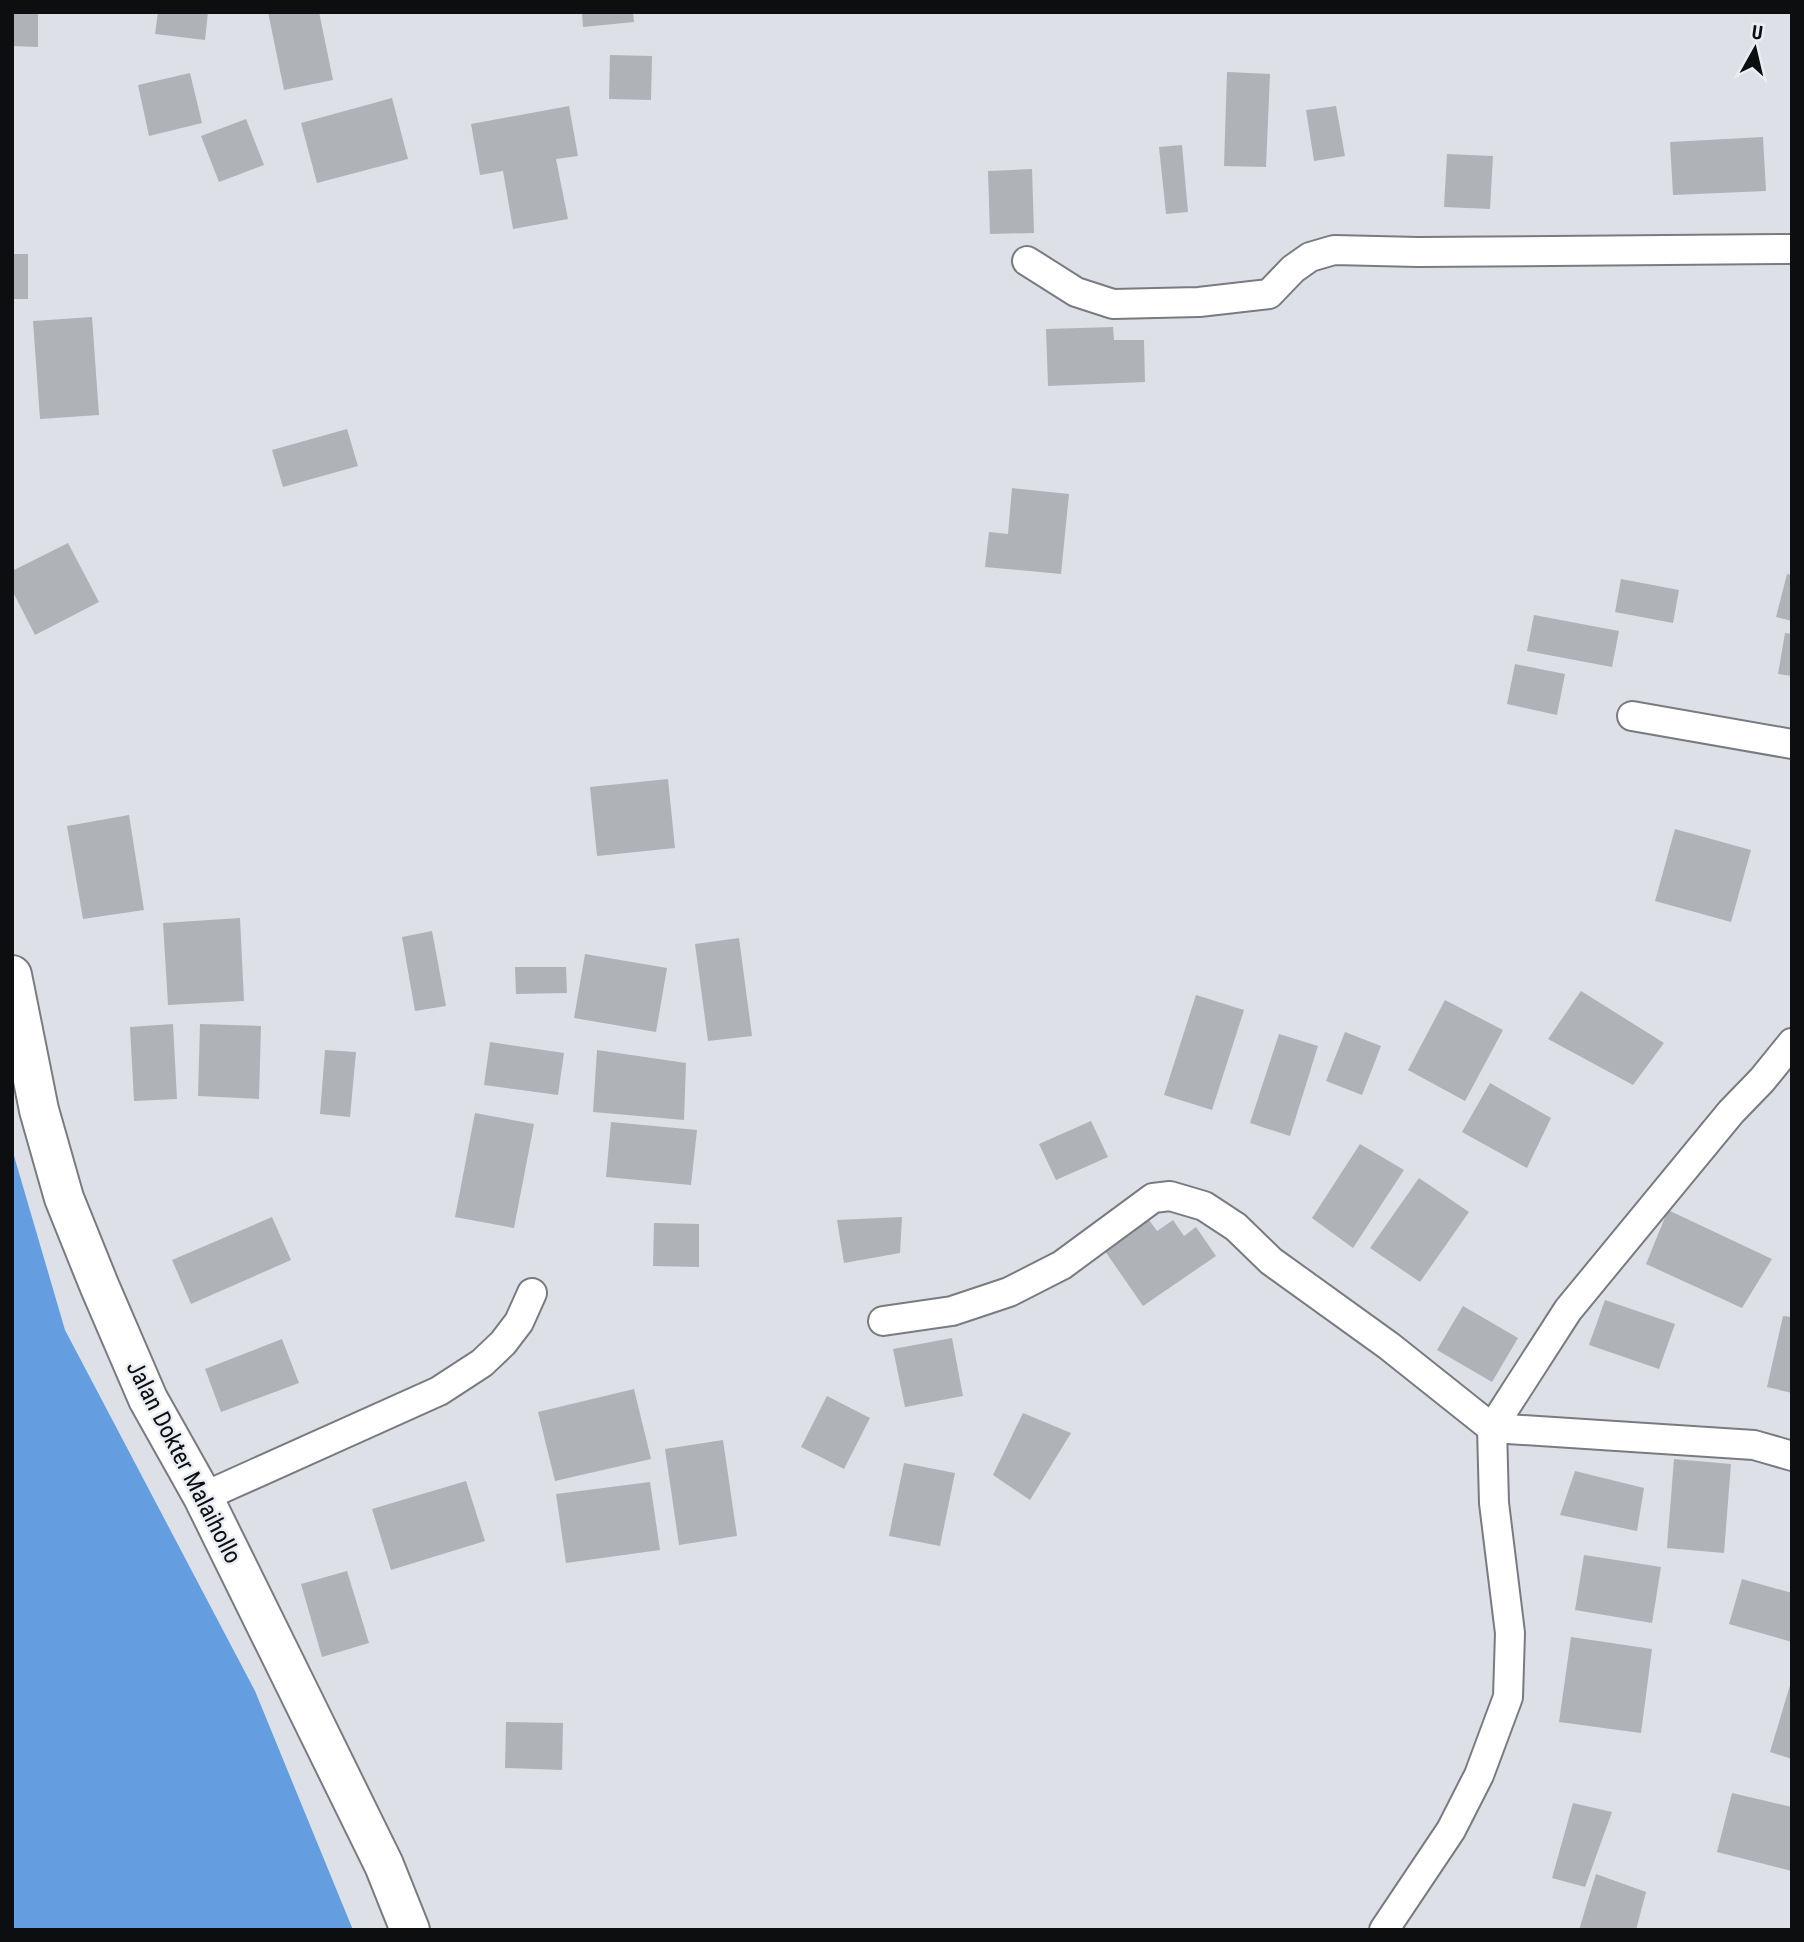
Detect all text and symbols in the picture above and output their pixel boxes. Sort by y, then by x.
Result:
north arrow [1720,14,1790,84]
text: U [1750,21,1764,45]
street label: Jalan Dokter Malaihollo [121,1356,247,1568]

